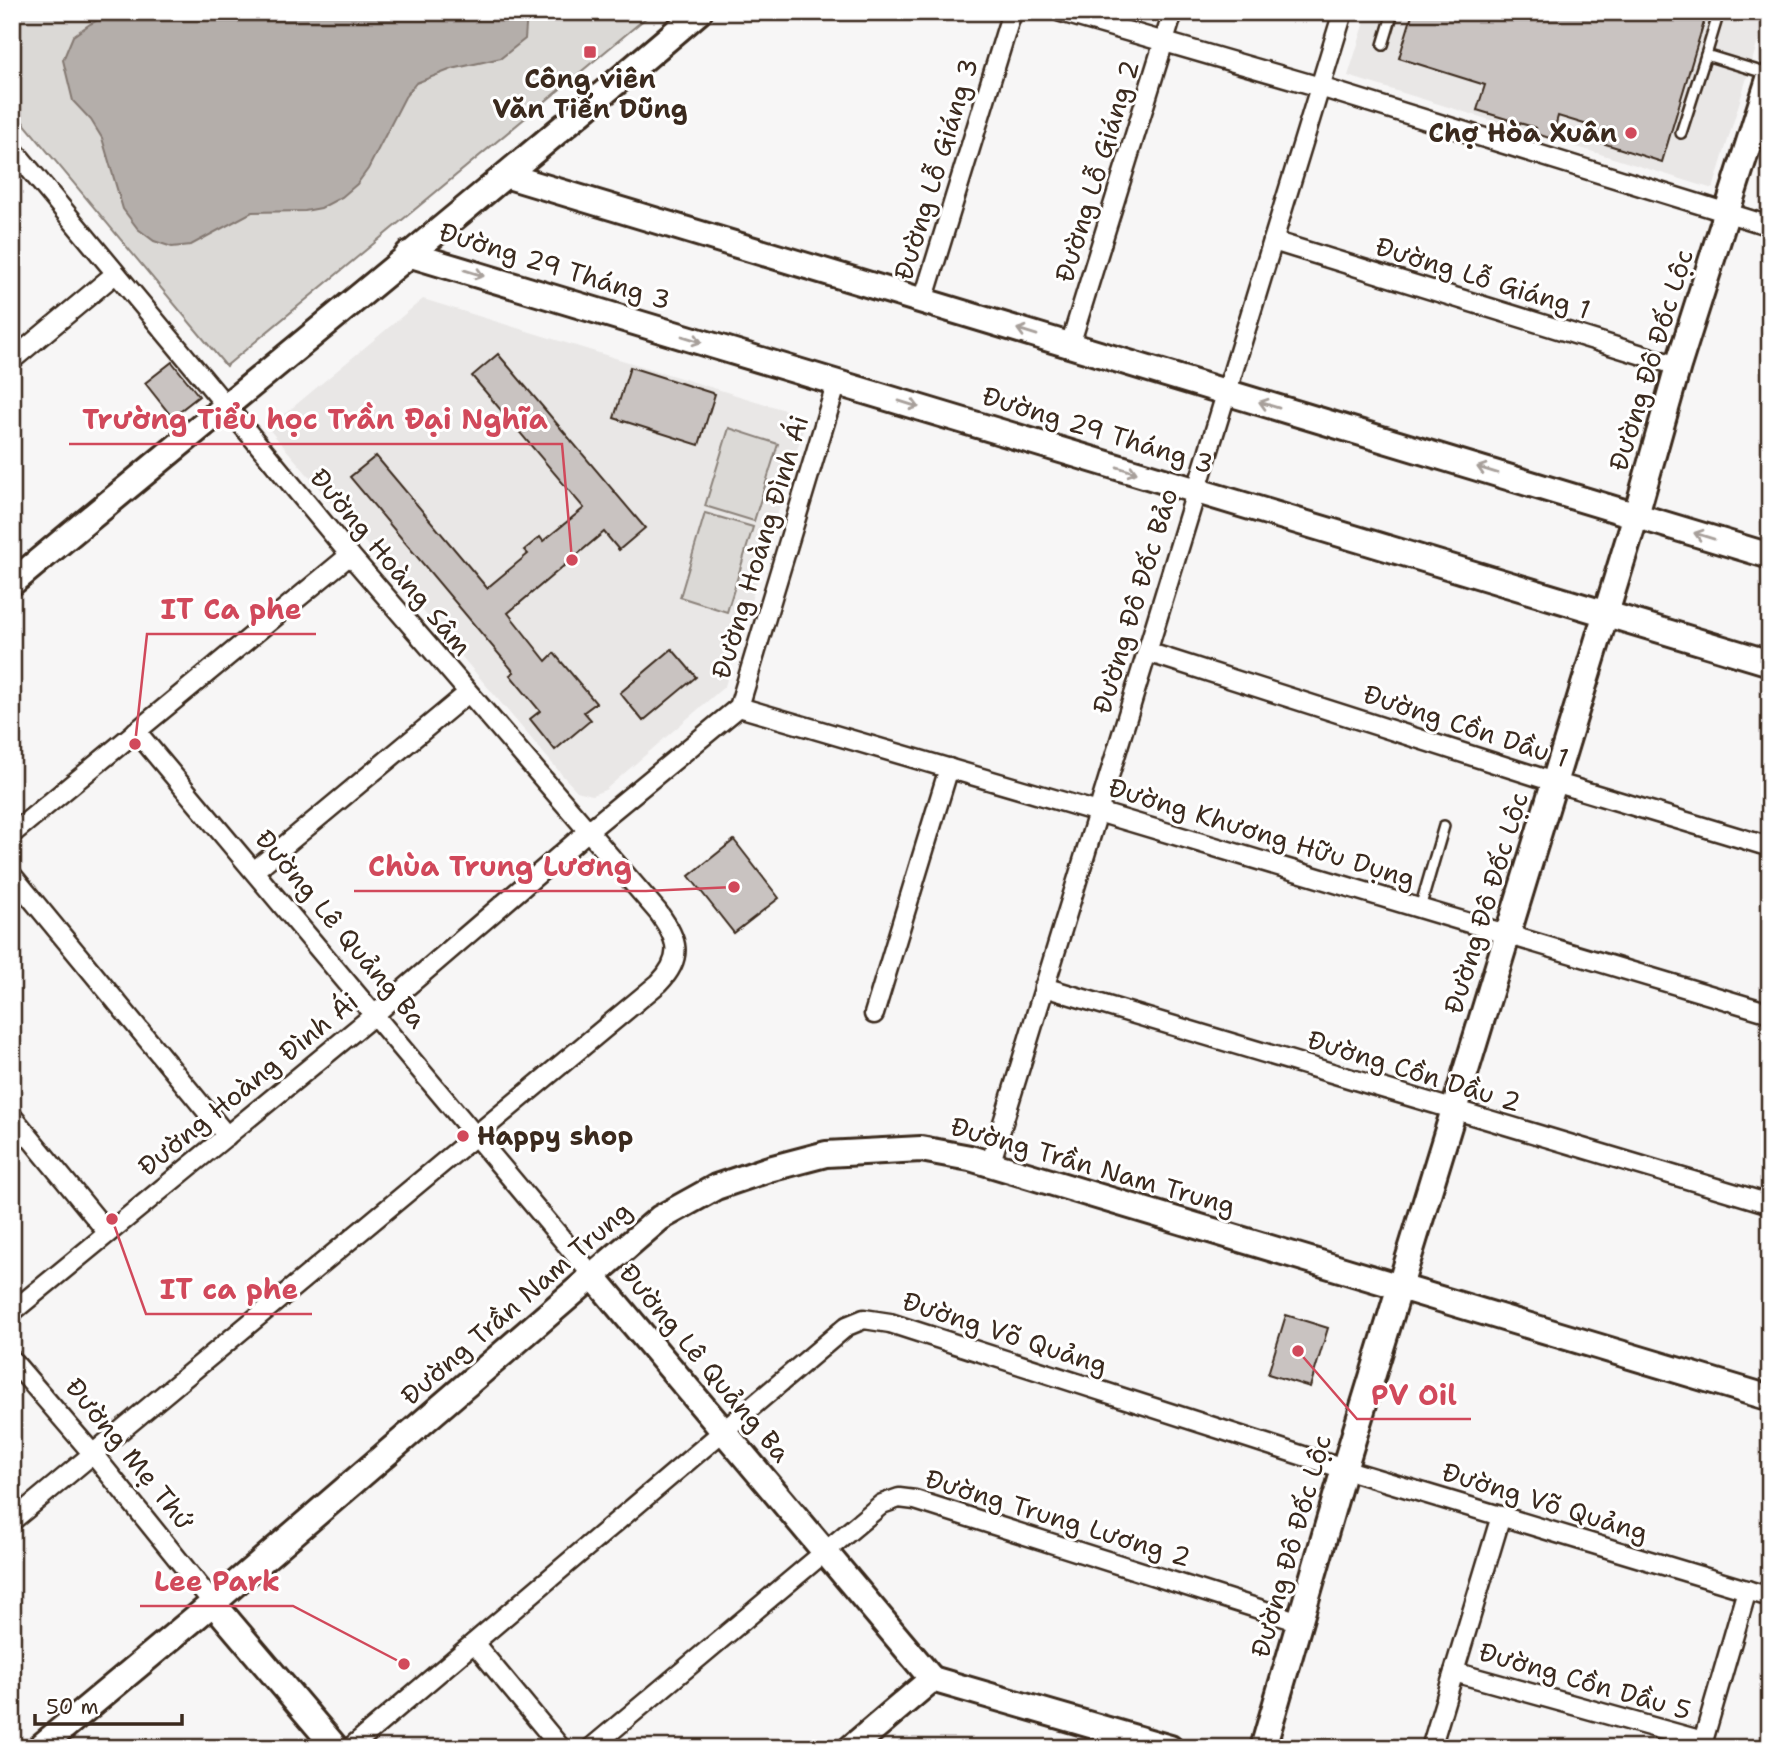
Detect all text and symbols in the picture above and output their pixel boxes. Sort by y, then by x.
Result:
marker: Công viên Văn Tiến Dũng [582,44,598,60]
street label: Đường Lỗ Giáng 3 [885,54,986,284]
street label: Đường Lỗ Giáng 2 [1046,56,1147,286]
place label: Công viên Văn Tiến Dũng [492,61,688,126]
place label: Chợ Hòa Xuân [1428,115,1617,150]
marker: Chợ Hòa Xuân [1623,125,1639,141]
street label: Đường 29 Tháng 3 [435,214,675,317]
street label: Đường Lỗ Giáng 1 [1371,228,1595,327]
street label: Đường Đô Đốc Lộc [1600,245,1701,475]
one-way arrow [462,268,484,281]
one-way arrow [1017,324,1039,337]
one-way arrow [680,333,702,346]
street label: Đường 29 Tháng 3 [978,378,1218,481]
callout: Trường Tiểu học Trần Đại Nghĩa [69,395,562,444]
one-way arrow [1258,397,1280,410]
one-way arrow [898,399,920,412]
text: Trường Tiểu học Trần Đại Nghĩa [82,400,548,438]
street label: Đường Hoàng Đình Ái [703,411,816,683]
street label: Đường Hoàng Sâm [303,461,480,663]
one-way arrow [1476,463,1498,476]
one-way arrow [1116,464,1138,477]
street label: Đường Đô Đốc Bảo [1084,484,1185,718]
one-way arrow [1694,528,1716,541]
callout: IT Ca phe [147,585,316,634]
text: IT Ca phe [161,590,301,628]
street label: Đường Cồn Dầu 1 [1359,676,1573,775]
street label: Đường Khương Hữu Dụng [1105,769,1420,896]
street label: Đường Đô Đốc Lộc [1435,788,1536,1018]
street label: Đường Lê Quảng Ba [248,822,435,1035]
callout: Chùa Trung Lương [354,842,646,891]
text: Chùa Trung Lương [368,847,632,885]
street label: Đường Hoàng Đình Ái [130,984,365,1183]
street label: Đường Cồn Dầu 2 [1303,1021,1525,1120]
street label: Đường Trần Nam Trung [947,1108,1239,1223]
place label: Happy shop [477,1118,633,1153]
marker: Happy shop [455,1128,471,1144]
street label: Đường Trần Nam Trung [393,1193,638,1412]
street label: Đường Lê Quảng Ba [612,1256,799,1469]
callout: IT ca phe [146,1265,312,1314]
text: IT ca phe [160,1270,298,1308]
street label: Đường Võ Quảng [898,1283,1112,1382]
street label: Đường Mẹ Thứ [58,1370,203,1537]
callout: PV Oil [1357,1370,1471,1419]
text: PV Oil [1371,1376,1457,1414]
street label: Đường Đô Đốc Lộc [1242,1431,1339,1661]
street label: Đường Võ Quảng [1438,1454,1652,1549]
street label: Đường Trung Lương 2 [921,1461,1195,1575]
callout: Lee Park [140,1557,293,1606]
text: Lee Park [154,1562,280,1600]
street label: Đường Cồn Dầu 5 [1475,1634,1695,1728]
scale bar [35,1683,182,1727]
text: 50 m [46,1693,99,1721]

